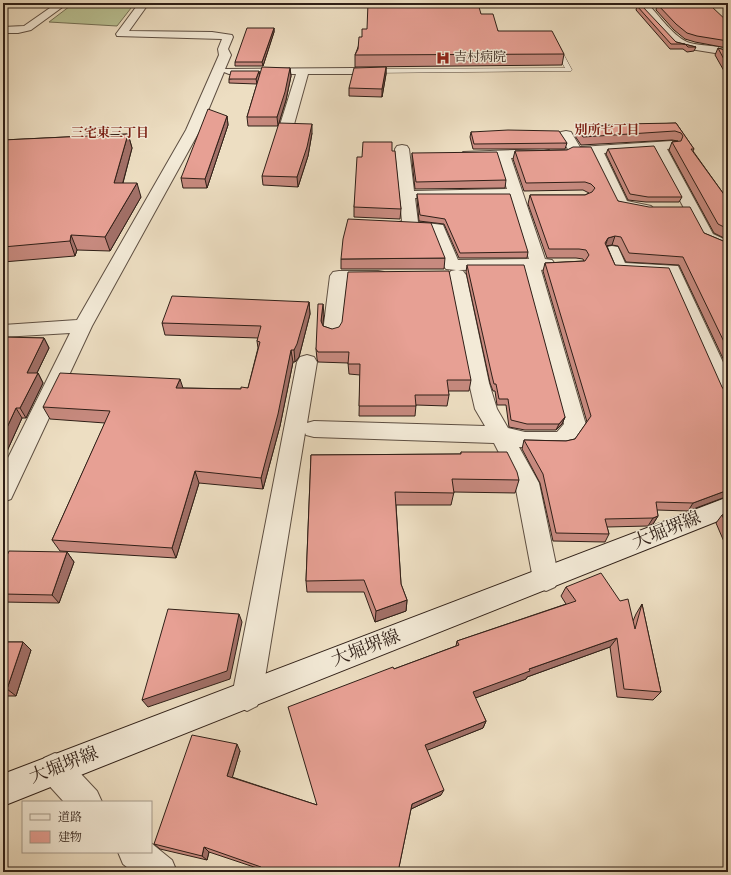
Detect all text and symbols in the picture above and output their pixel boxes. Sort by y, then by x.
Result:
place label: 吉村病院 [454,49,506,67]
hospital icon: 吉村病院 [435,50,451,66]
district label: 別所七丁目 [574,122,640,140]
district label: 三宅東三丁目 [71,125,149,143]
street label: 大堀堺線 [629,506,705,556]
street label: 大堀堺線 [328,624,404,674]
street label: 大堀堺線 [26,741,102,791]
legend [22,801,152,853]
text: 道路 [58,810,82,826]
text: 建物 [58,830,82,846]

